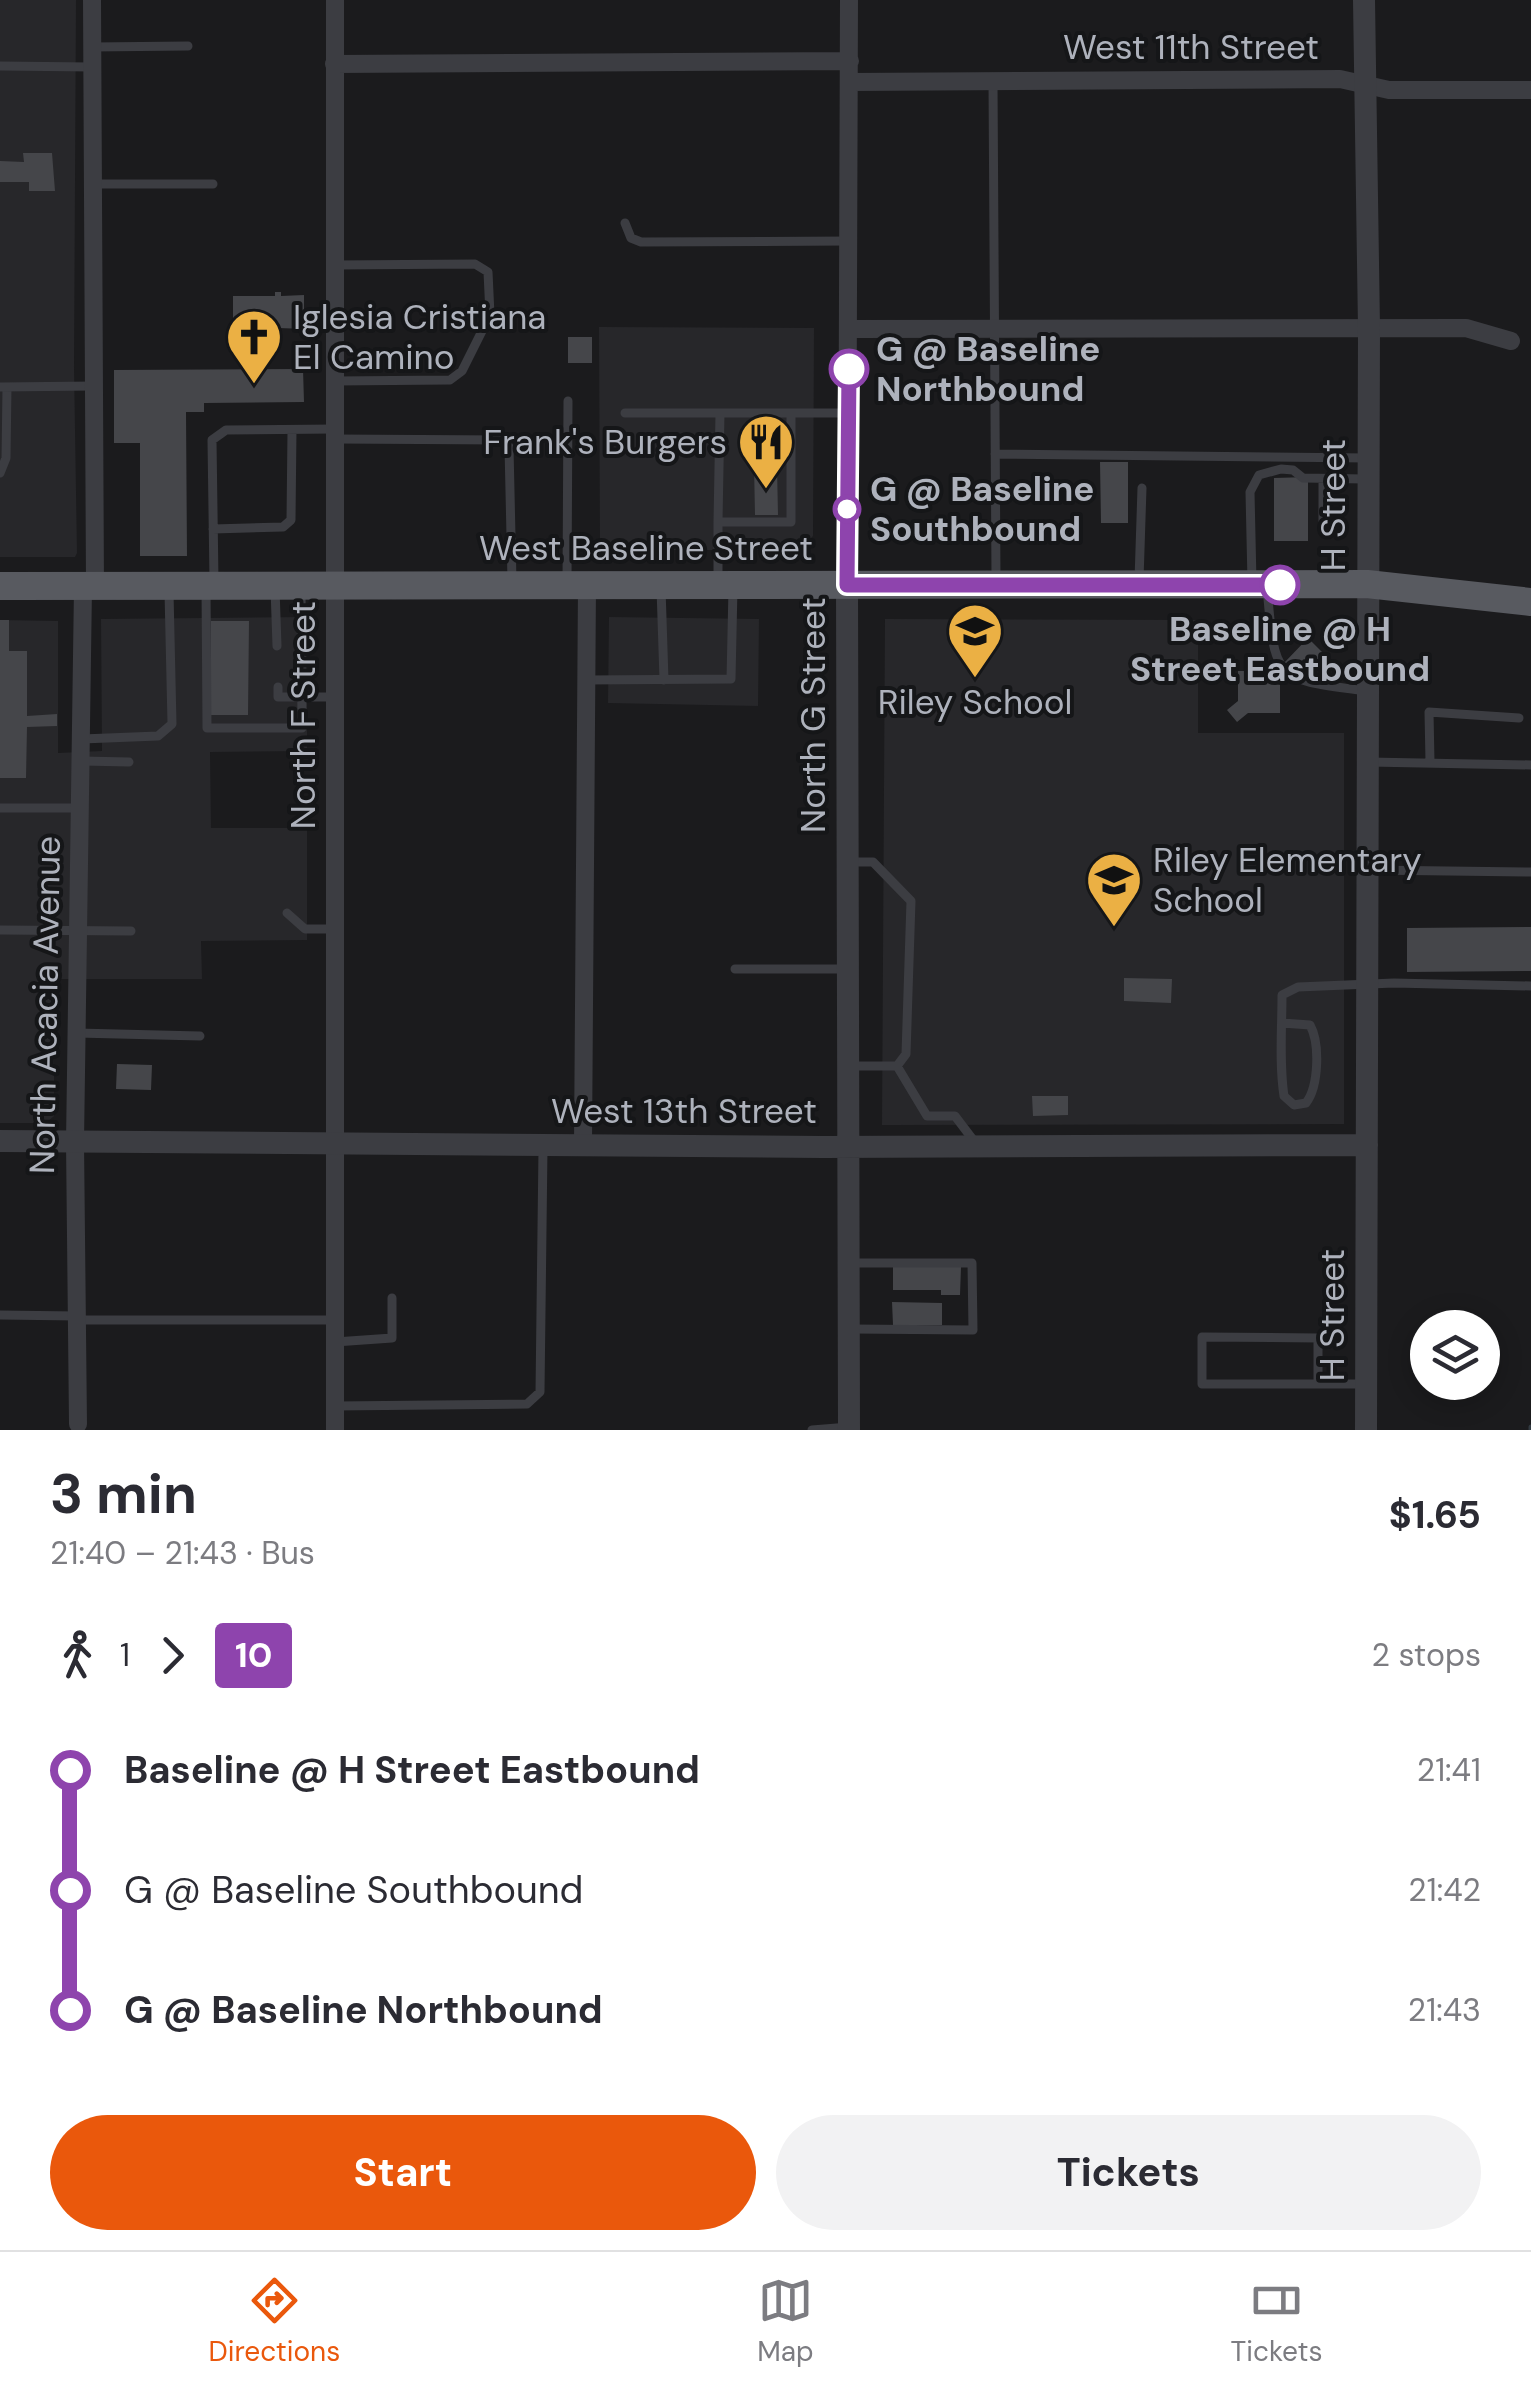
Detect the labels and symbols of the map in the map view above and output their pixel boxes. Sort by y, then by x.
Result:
street label: West 11th Street [1063,24,1319,70]
place label: Iglesia Cristiana El Camino [293,294,546,380]
church icon: Iglesia Cristiana El Camino [224,307,284,386]
place label: G @ Baseline Northbound [876,326,1100,412]
marker: G @ Baseline Northbound [830,350,868,388]
restaurant icon: Frank's Burgers [736,412,796,491]
place label: Frank's Burgers [483,419,727,465]
street label: H Street [1310,439,1356,571]
place label: G @ Baseline Southbound [870,466,1094,552]
marker: G @ Baseline Southbound [834,496,860,522]
street label: West Baseline Street [479,525,813,571]
marker: Baseline @ H Street Eastbound [1261,566,1299,604]
street label: North G Street [790,597,836,833]
street label: North F Street [280,601,326,829]
school or university icon: Riley School [945,601,1005,680]
place label: Baseline @ H Street Eastbound [1130,606,1430,692]
place label: Riley School [878,679,1072,725]
street label: North Acacia Avenue [19,836,71,1174]
place label: Riley Elementary School [1153,837,1422,923]
school or university icon: Riley Elementary School [1084,850,1144,929]
street label: West 13th Street [551,1088,817,1134]
street label: H Street [1309,1249,1355,1381]

